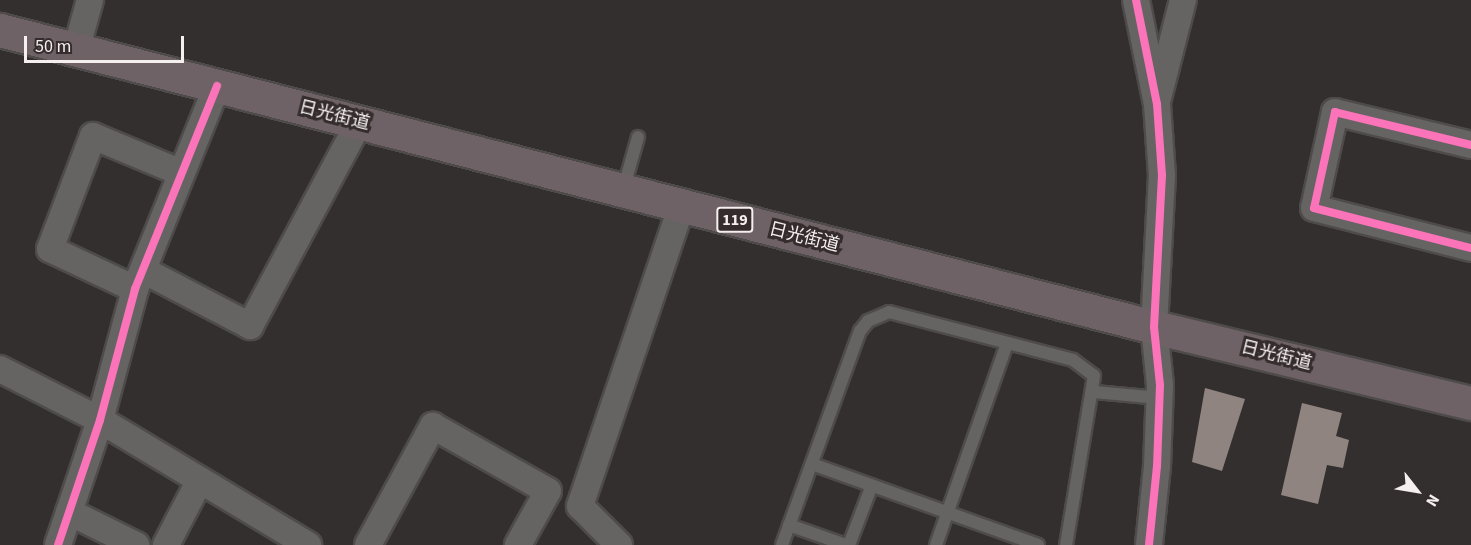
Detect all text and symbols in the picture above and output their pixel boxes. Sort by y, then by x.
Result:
scale bar [27,24,188,62]
text: 50 m [35,34,71,59]
street label: 日光街道 [296,97,372,135]
road number: 119 [716,207,754,233]
street label: 日光街道 [766,219,842,257]
street label: 日光街道 [1238,337,1314,375]
north arrow [1387,461,1447,521]
text: N [1420,490,1445,510]

